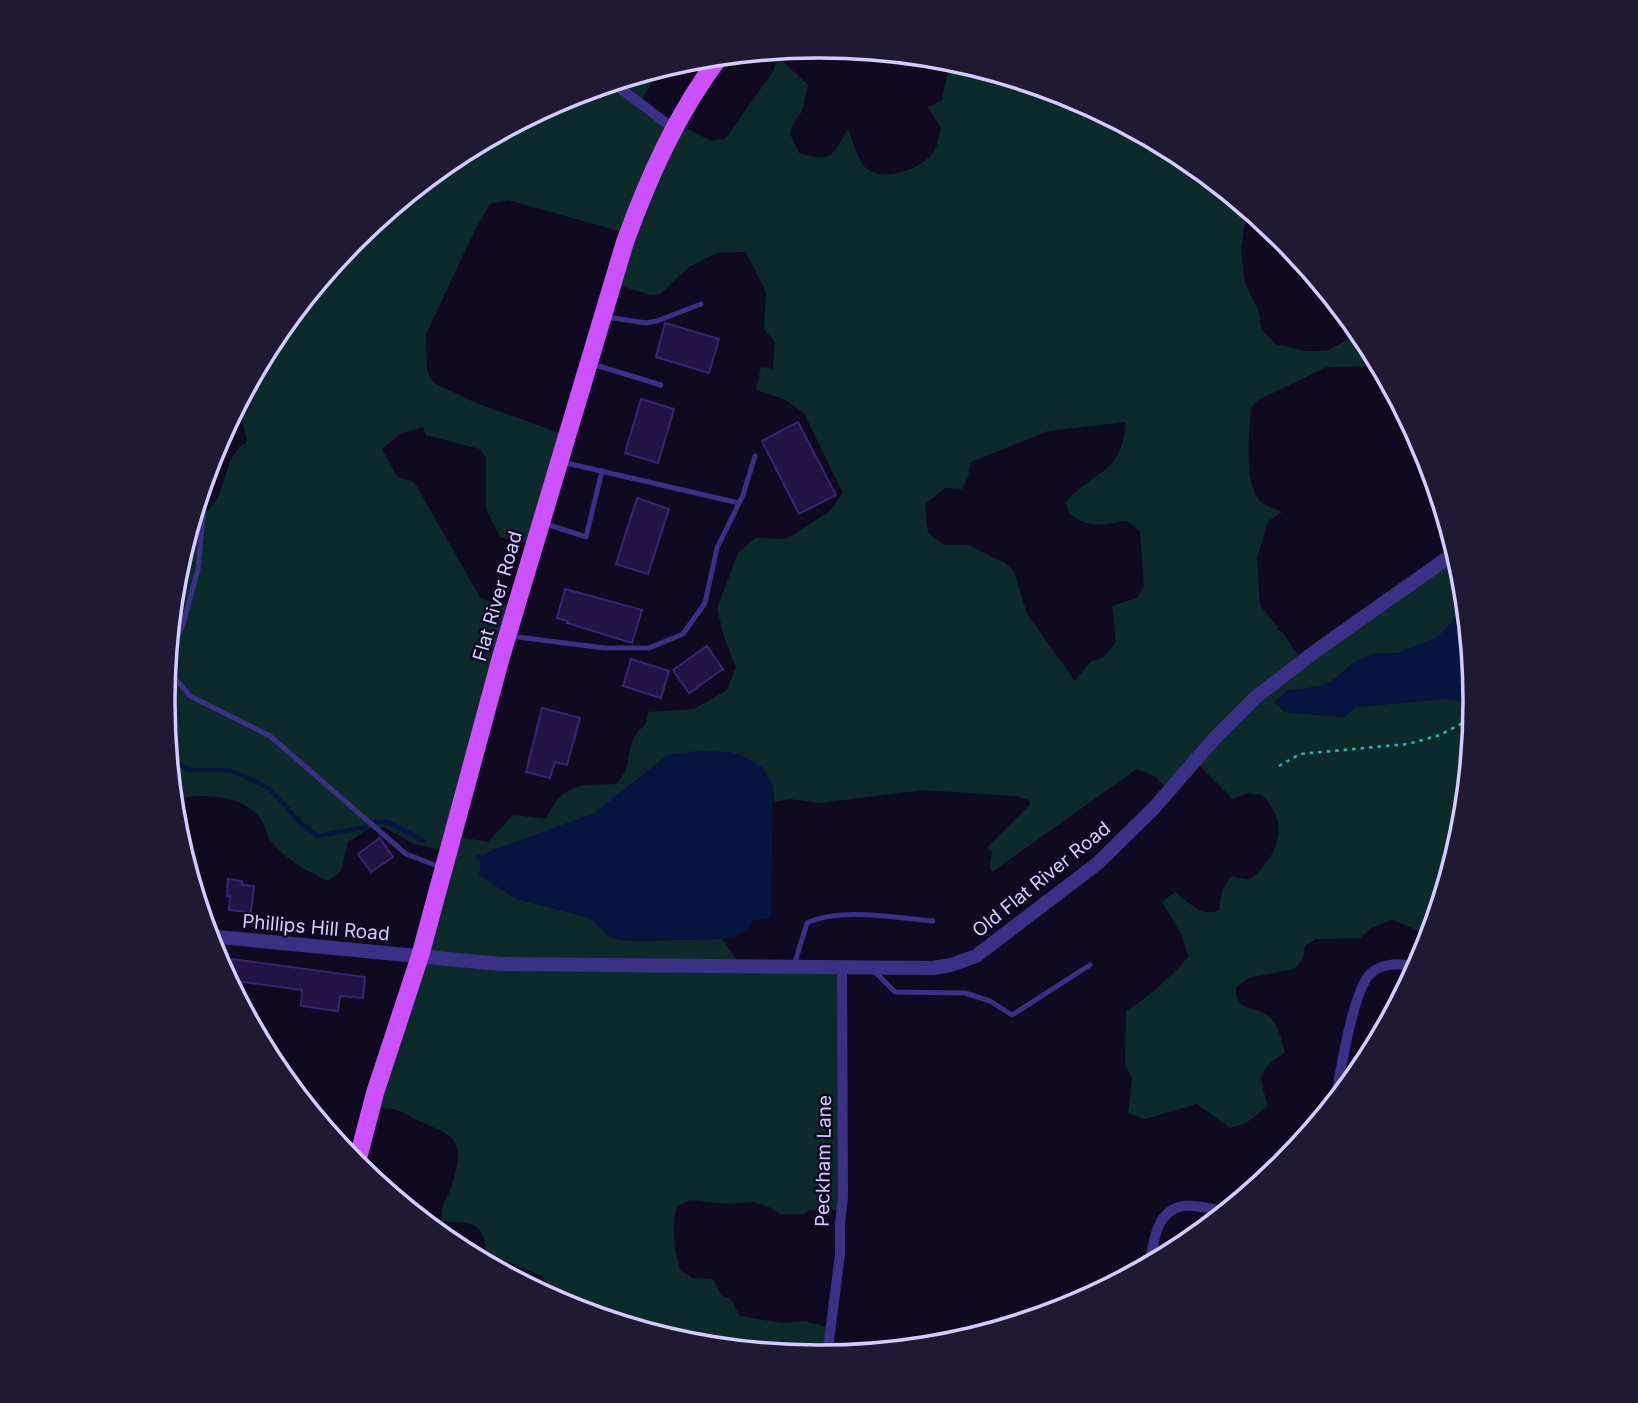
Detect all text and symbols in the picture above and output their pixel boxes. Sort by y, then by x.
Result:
street label: Flat River Road [468,528,527,664]
street label: Old Flat River Road [968,817,1115,942]
street label: Phillips Hill Road [241,910,391,945]
street label: Peckham Lane [811,1095,836,1227]

